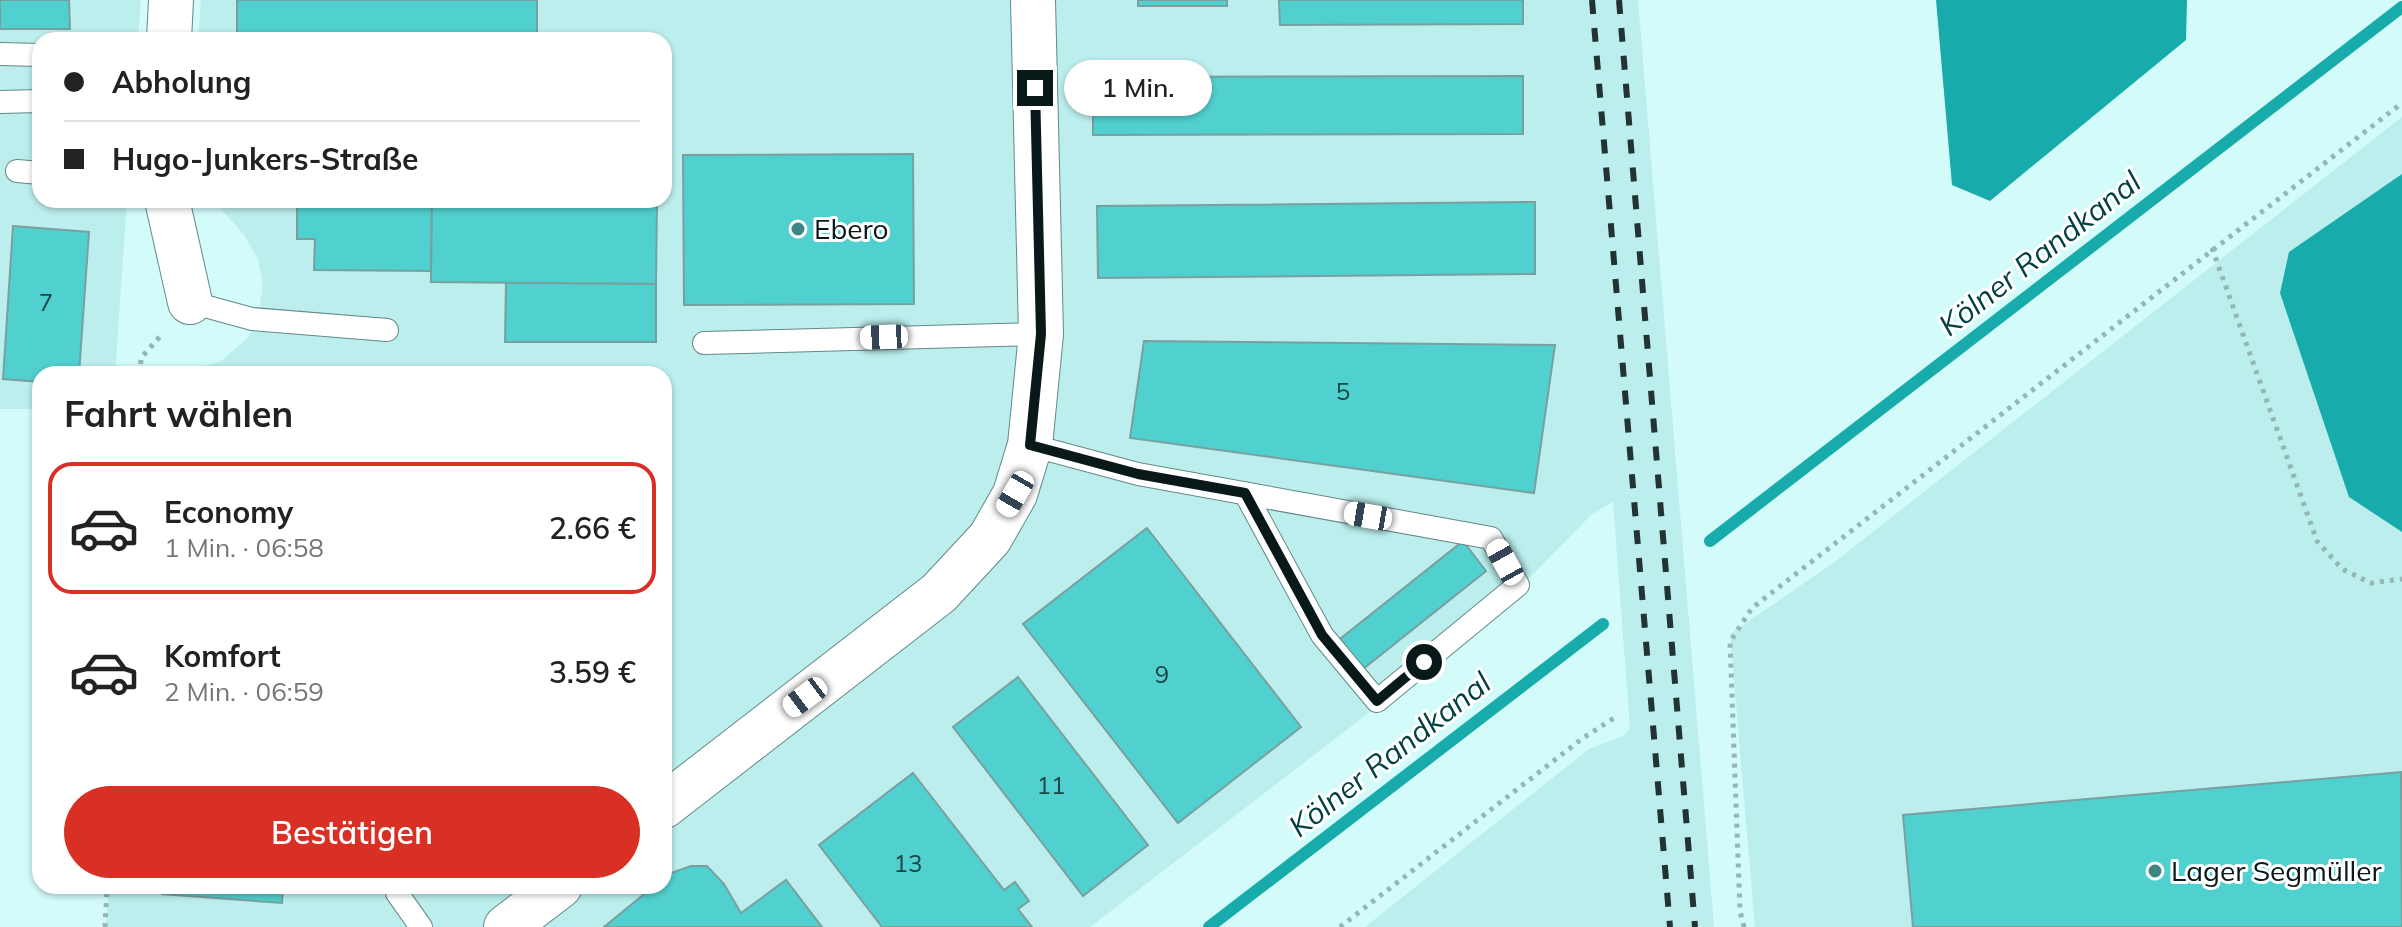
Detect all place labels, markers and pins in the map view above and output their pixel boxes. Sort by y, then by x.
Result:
place label: Ebero [814,211,888,246]
marker: Ebero [789,220,807,238]
place label: Lager Segmüller [2171,853,2383,888]
marker: Lager Segmüller [2146,862,2164,880]

